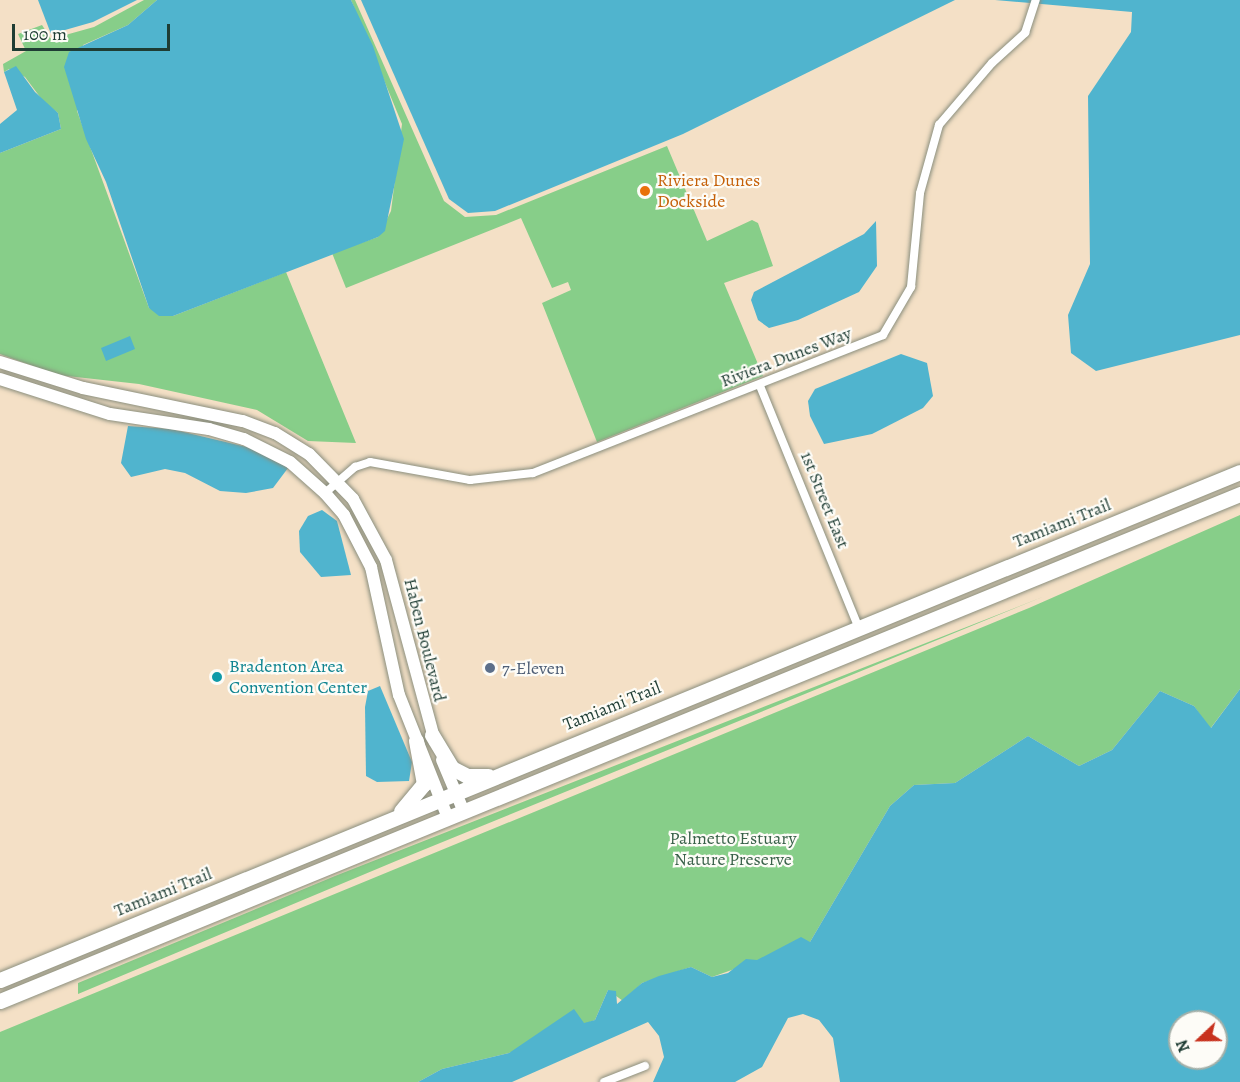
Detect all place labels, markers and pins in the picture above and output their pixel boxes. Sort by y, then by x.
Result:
place label: Riviera Dunes Dockside [657,170,760,213]
marker: Riviera Dunes Dockside [638,184,652,198]
place label: Bradenton Area Convention Center [229,656,367,698]
place label: 7-Eleven [502,657,565,679]
marker: 7-Eleven [483,661,497,675]
marker: Bradenton Area Convention Center [210,670,224,684]

